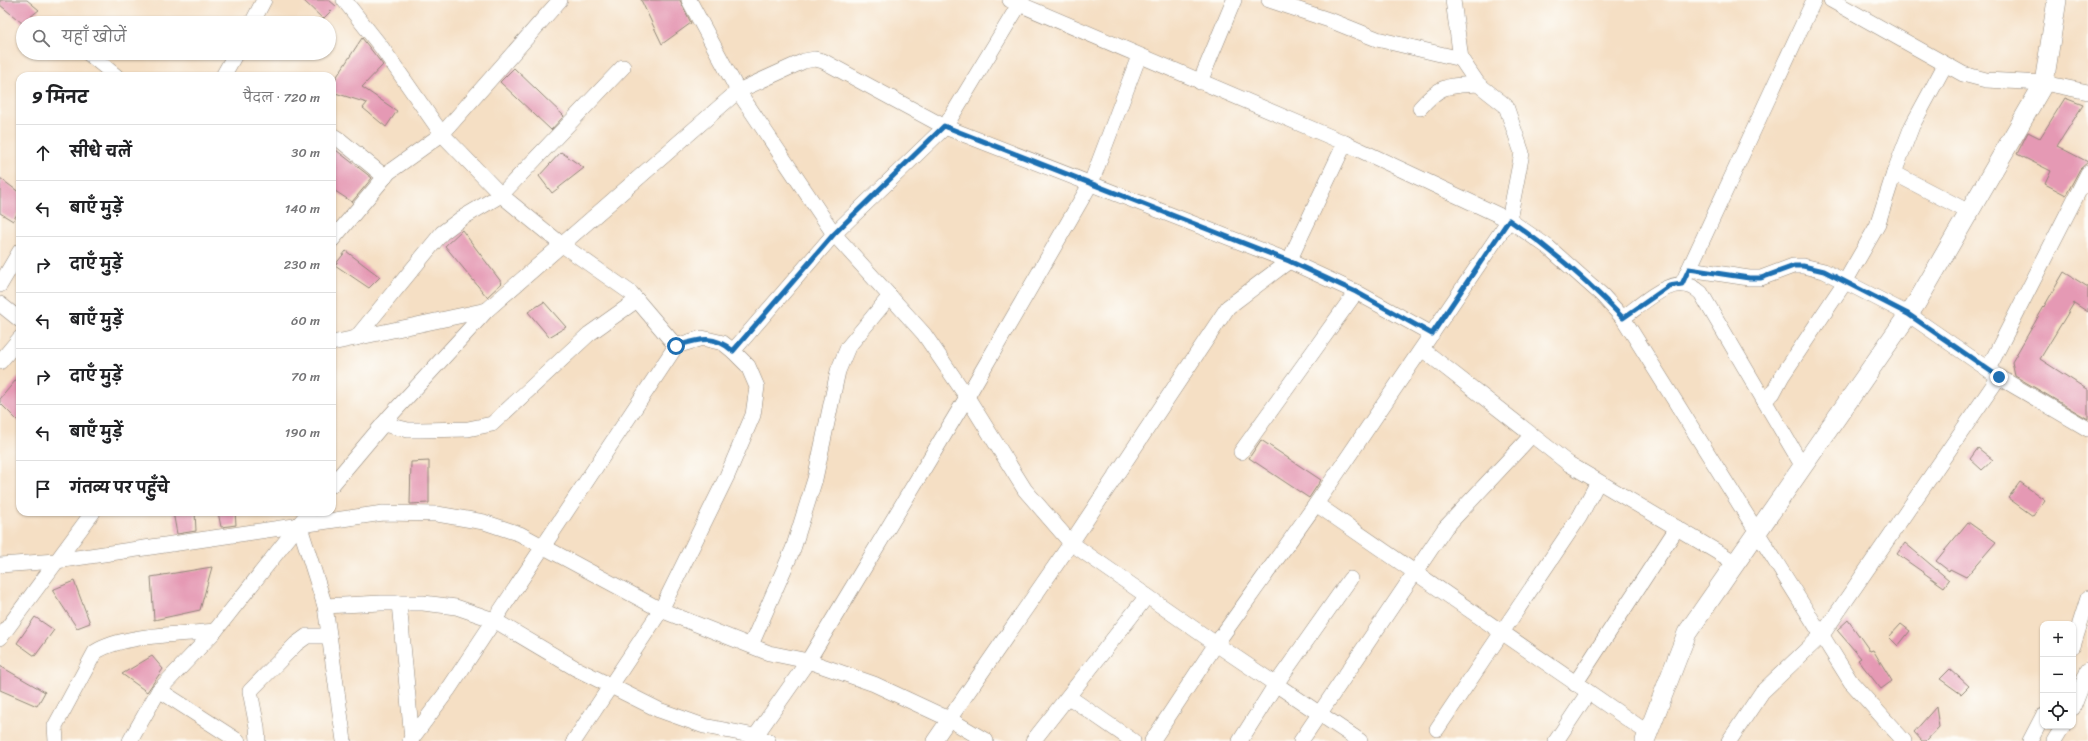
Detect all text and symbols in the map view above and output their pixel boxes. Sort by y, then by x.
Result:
search box [16,16,336,60]
text: यहाँ खोजें [62,24,127,50]
icon: search [30,27,52,49]
text: 9 मिनट [32,82,88,112]
text: पैदल · 720 m [243,86,320,109]
text: सीधे चलें [70,139,131,165]
text: 30 m [291,141,320,164]
icon: ahead [32,142,54,164]
text: बाएँ मुड़ें [70,195,123,221]
text: 140 m [285,197,320,220]
icon: left [32,198,54,220]
text: दाएँ मुड़ें [70,251,122,277]
text: 230 m [284,253,320,276]
icon: right [32,254,54,276]
text: बाएँ मुड़ें [70,307,123,333]
text: 60 m [291,309,320,332]
icon: left [32,310,54,332]
route start [667,337,685,355]
text: दाएँ मुड़ें [70,363,122,389]
text: 70 m [291,365,320,388]
icon: right [32,366,54,388]
route end [1990,368,2008,386]
text: बाएँ मुड़ें [70,419,123,445]
text: 190 m [285,421,320,444]
icon: left [32,422,54,444]
text: गंतव्य पर पहुँचे [70,475,169,501]
icon: arrive [32,478,54,500]
map controls [2040,621,2076,729]
button: + [2040,621,2076,657]
button: − [2040,657,2076,693]
button: locate [2040,693,2076,729]

